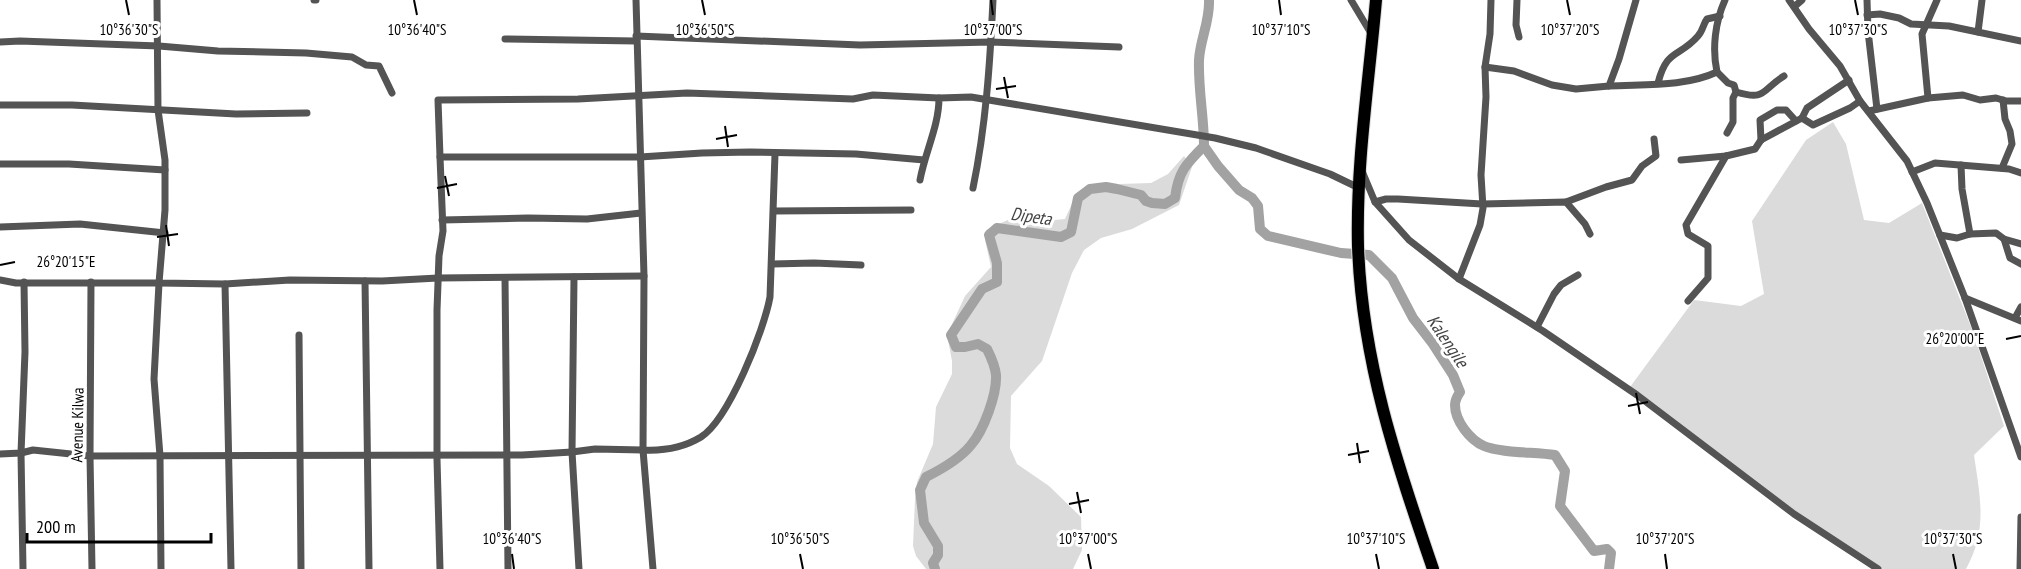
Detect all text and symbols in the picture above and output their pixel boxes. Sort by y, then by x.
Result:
text: 10°36'30"S [99,20,159,39]
text: 10°36'40"S [387,20,447,39]
text: 10°36'50"S [675,20,735,39]
text: 10°37'00"S [963,20,1023,39]
text: 10°37'10"S [1251,20,1311,39]
text: 10°37'20"S [1540,20,1600,39]
text: 10°37'30"S [1828,20,1888,39]
water label: Dipeta [1009,202,1054,230]
text: 26°20'15"E [36,252,96,271]
water label: Kalengile [1422,310,1475,373]
text: 26°20'00"E [1925,329,1985,348]
street label: Avenue Kilwa [66,387,88,463]
scale bar [27,506,212,544]
text: 200 m [36,515,76,538]
text: 10°36'40"S [482,529,542,548]
text: 10°36'50"S [770,529,830,548]
text: 10°37'00"S [1058,529,1118,548]
text: 10°37'10"S [1346,529,1406,548]
text: 10°37'20"S [1635,529,1695,548]
text: 10°37'30"S [1923,529,1983,548]

